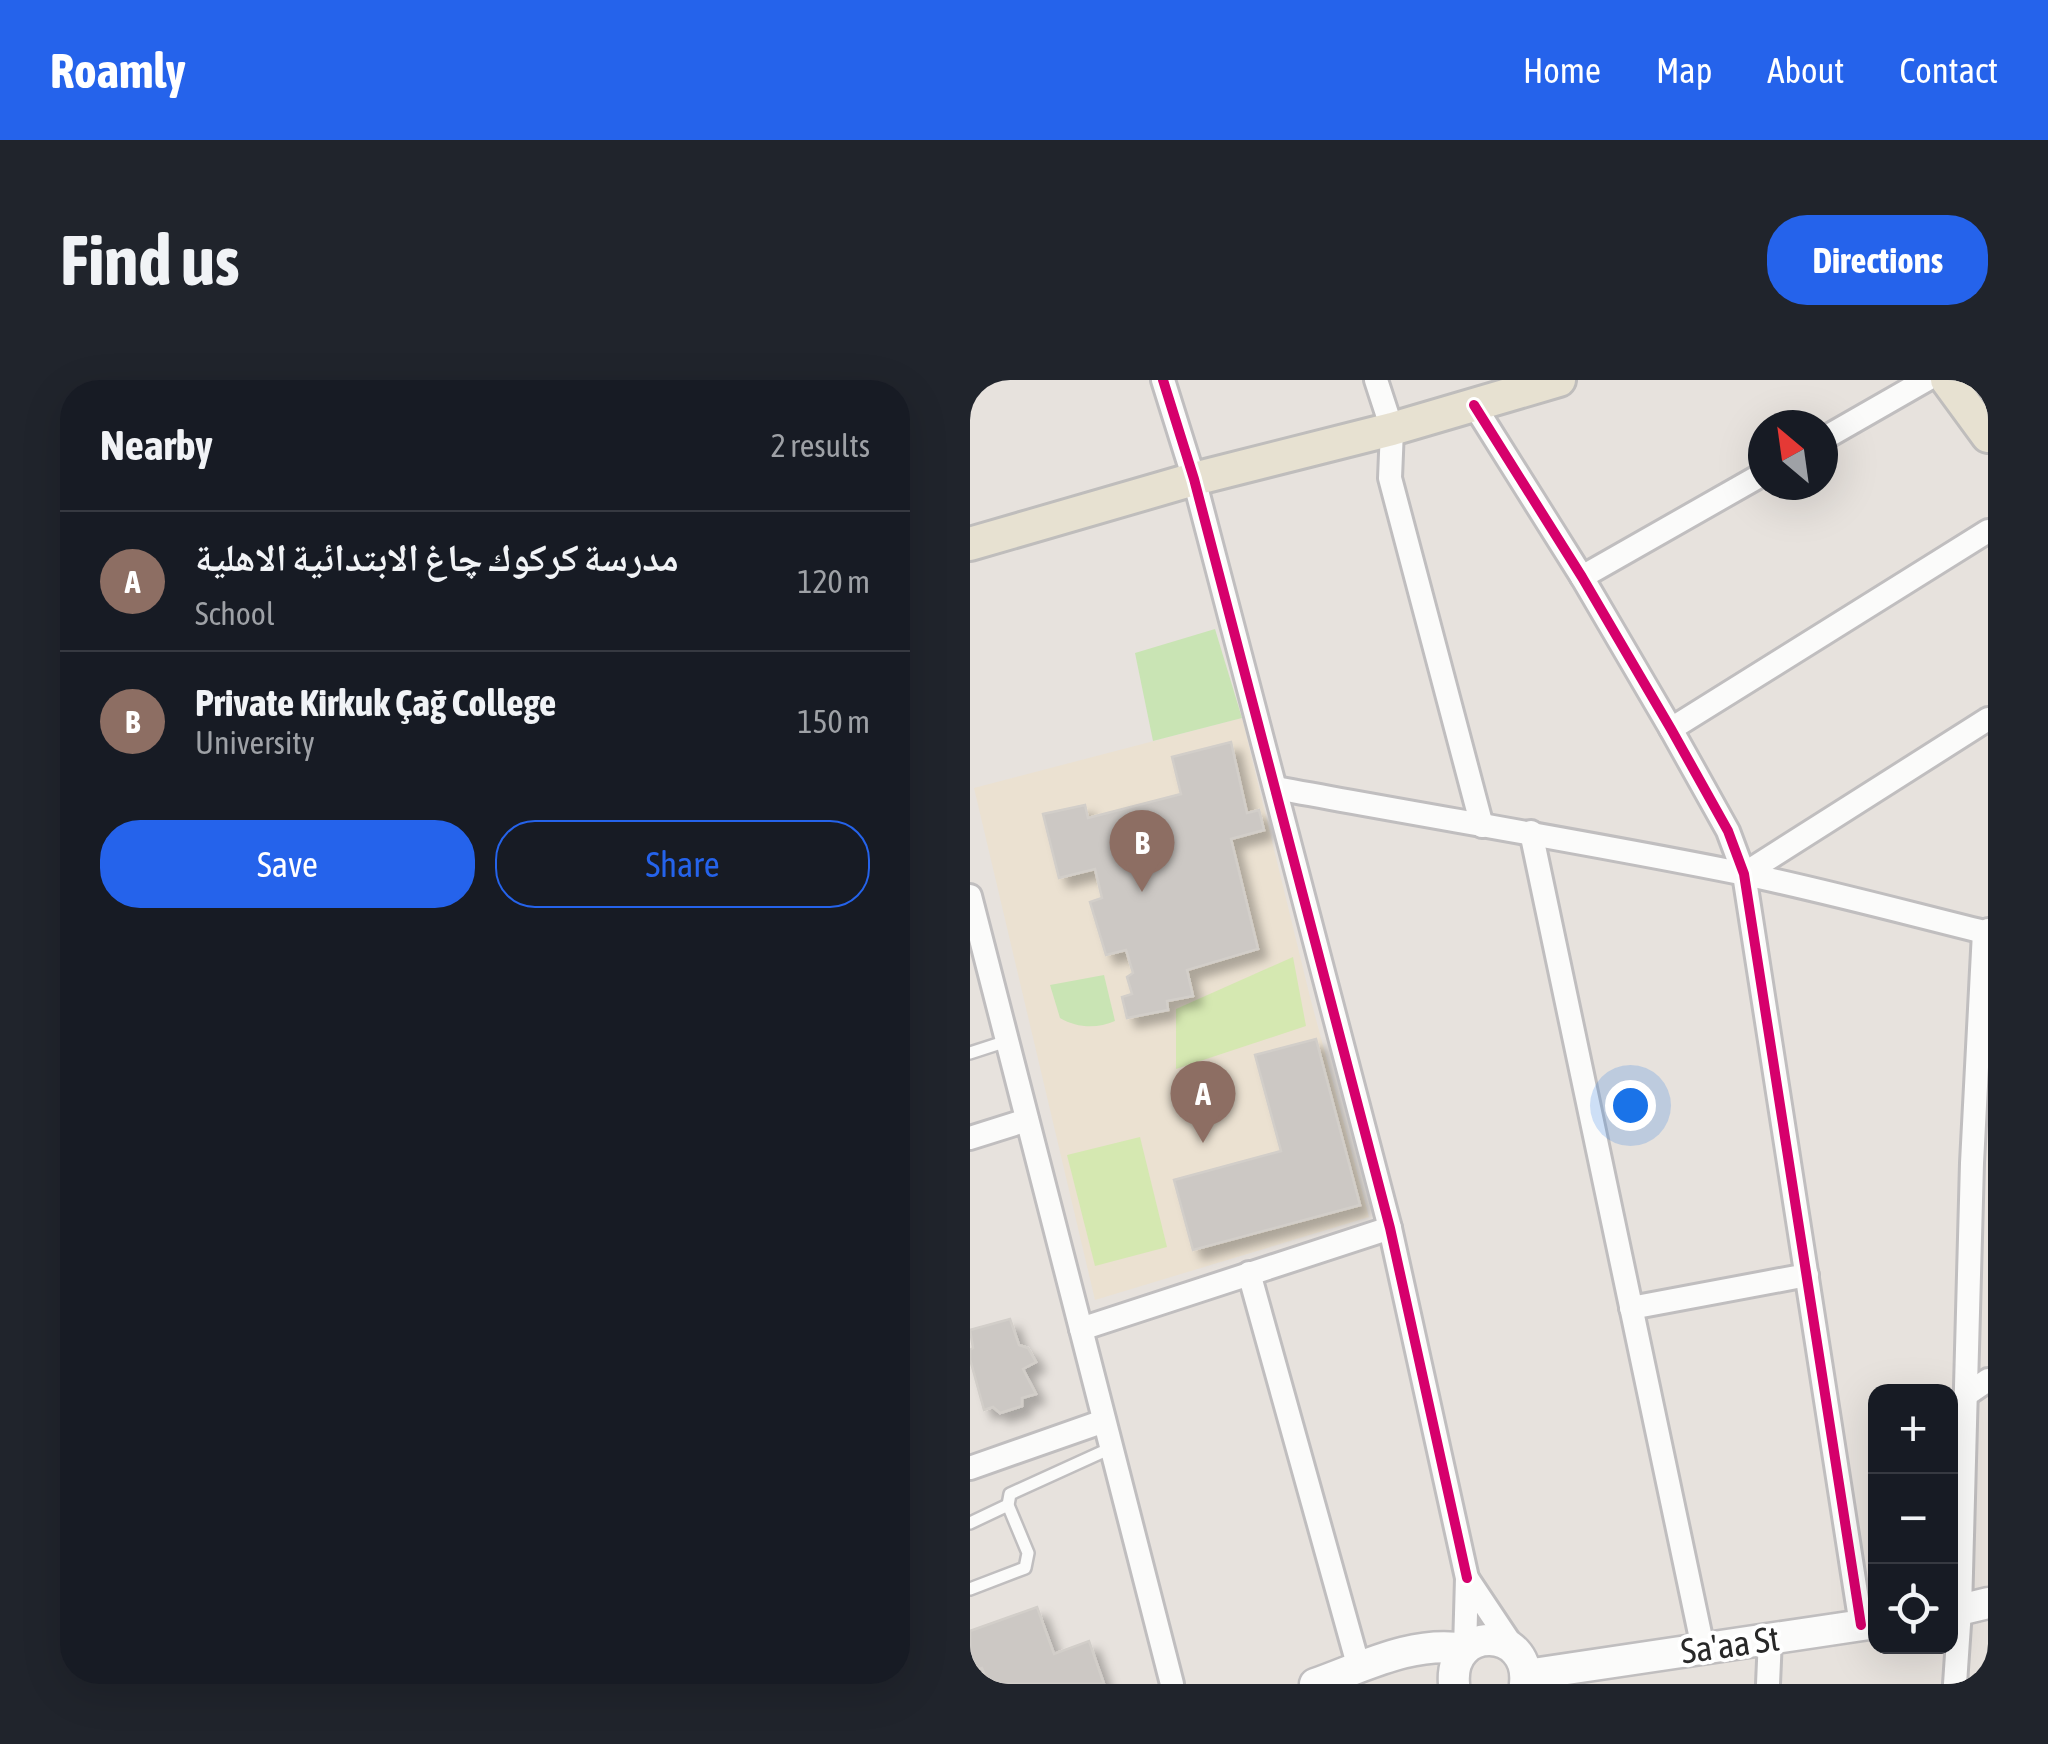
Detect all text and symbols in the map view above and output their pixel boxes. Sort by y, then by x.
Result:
text: Roamly [50,43,185,98]
text: Home [1523,50,1601,90]
text: Map [1656,50,1712,90]
text: About [1767,50,1844,90]
text: Contact [1899,50,1998,90]
button: Directions [1767,215,1988,305]
text: Find us [60,220,240,300]
north arrow [1748,410,1838,500]
text: Nearby [100,421,213,469]
text: 2 results [771,427,870,464]
text: مدرسة كركوك چاغ الابتدائية الاهلية [195,536,679,579]
text: A [125,563,140,600]
text: 120 m [797,563,870,600]
text: School [195,595,274,632]
text: Private Kirkuk Çağ College [195,681,556,724]
text: B [125,703,140,740]
text: 150 m [797,703,870,740]
text: University [195,724,315,761]
pin: B [1110,810,1174,892]
button: Save [100,820,475,908]
button: Share [495,820,870,908]
pin: A [1170,1060,1236,1143]
your location [1605,1080,1656,1131]
map controls [1868,1384,1958,1654]
button: + [1868,1384,1958,1474]
button: − [1868,1474,1958,1564]
button: locate [1868,1564,1958,1654]
street label: Sa'aa St [1678,1617,1782,1671]

